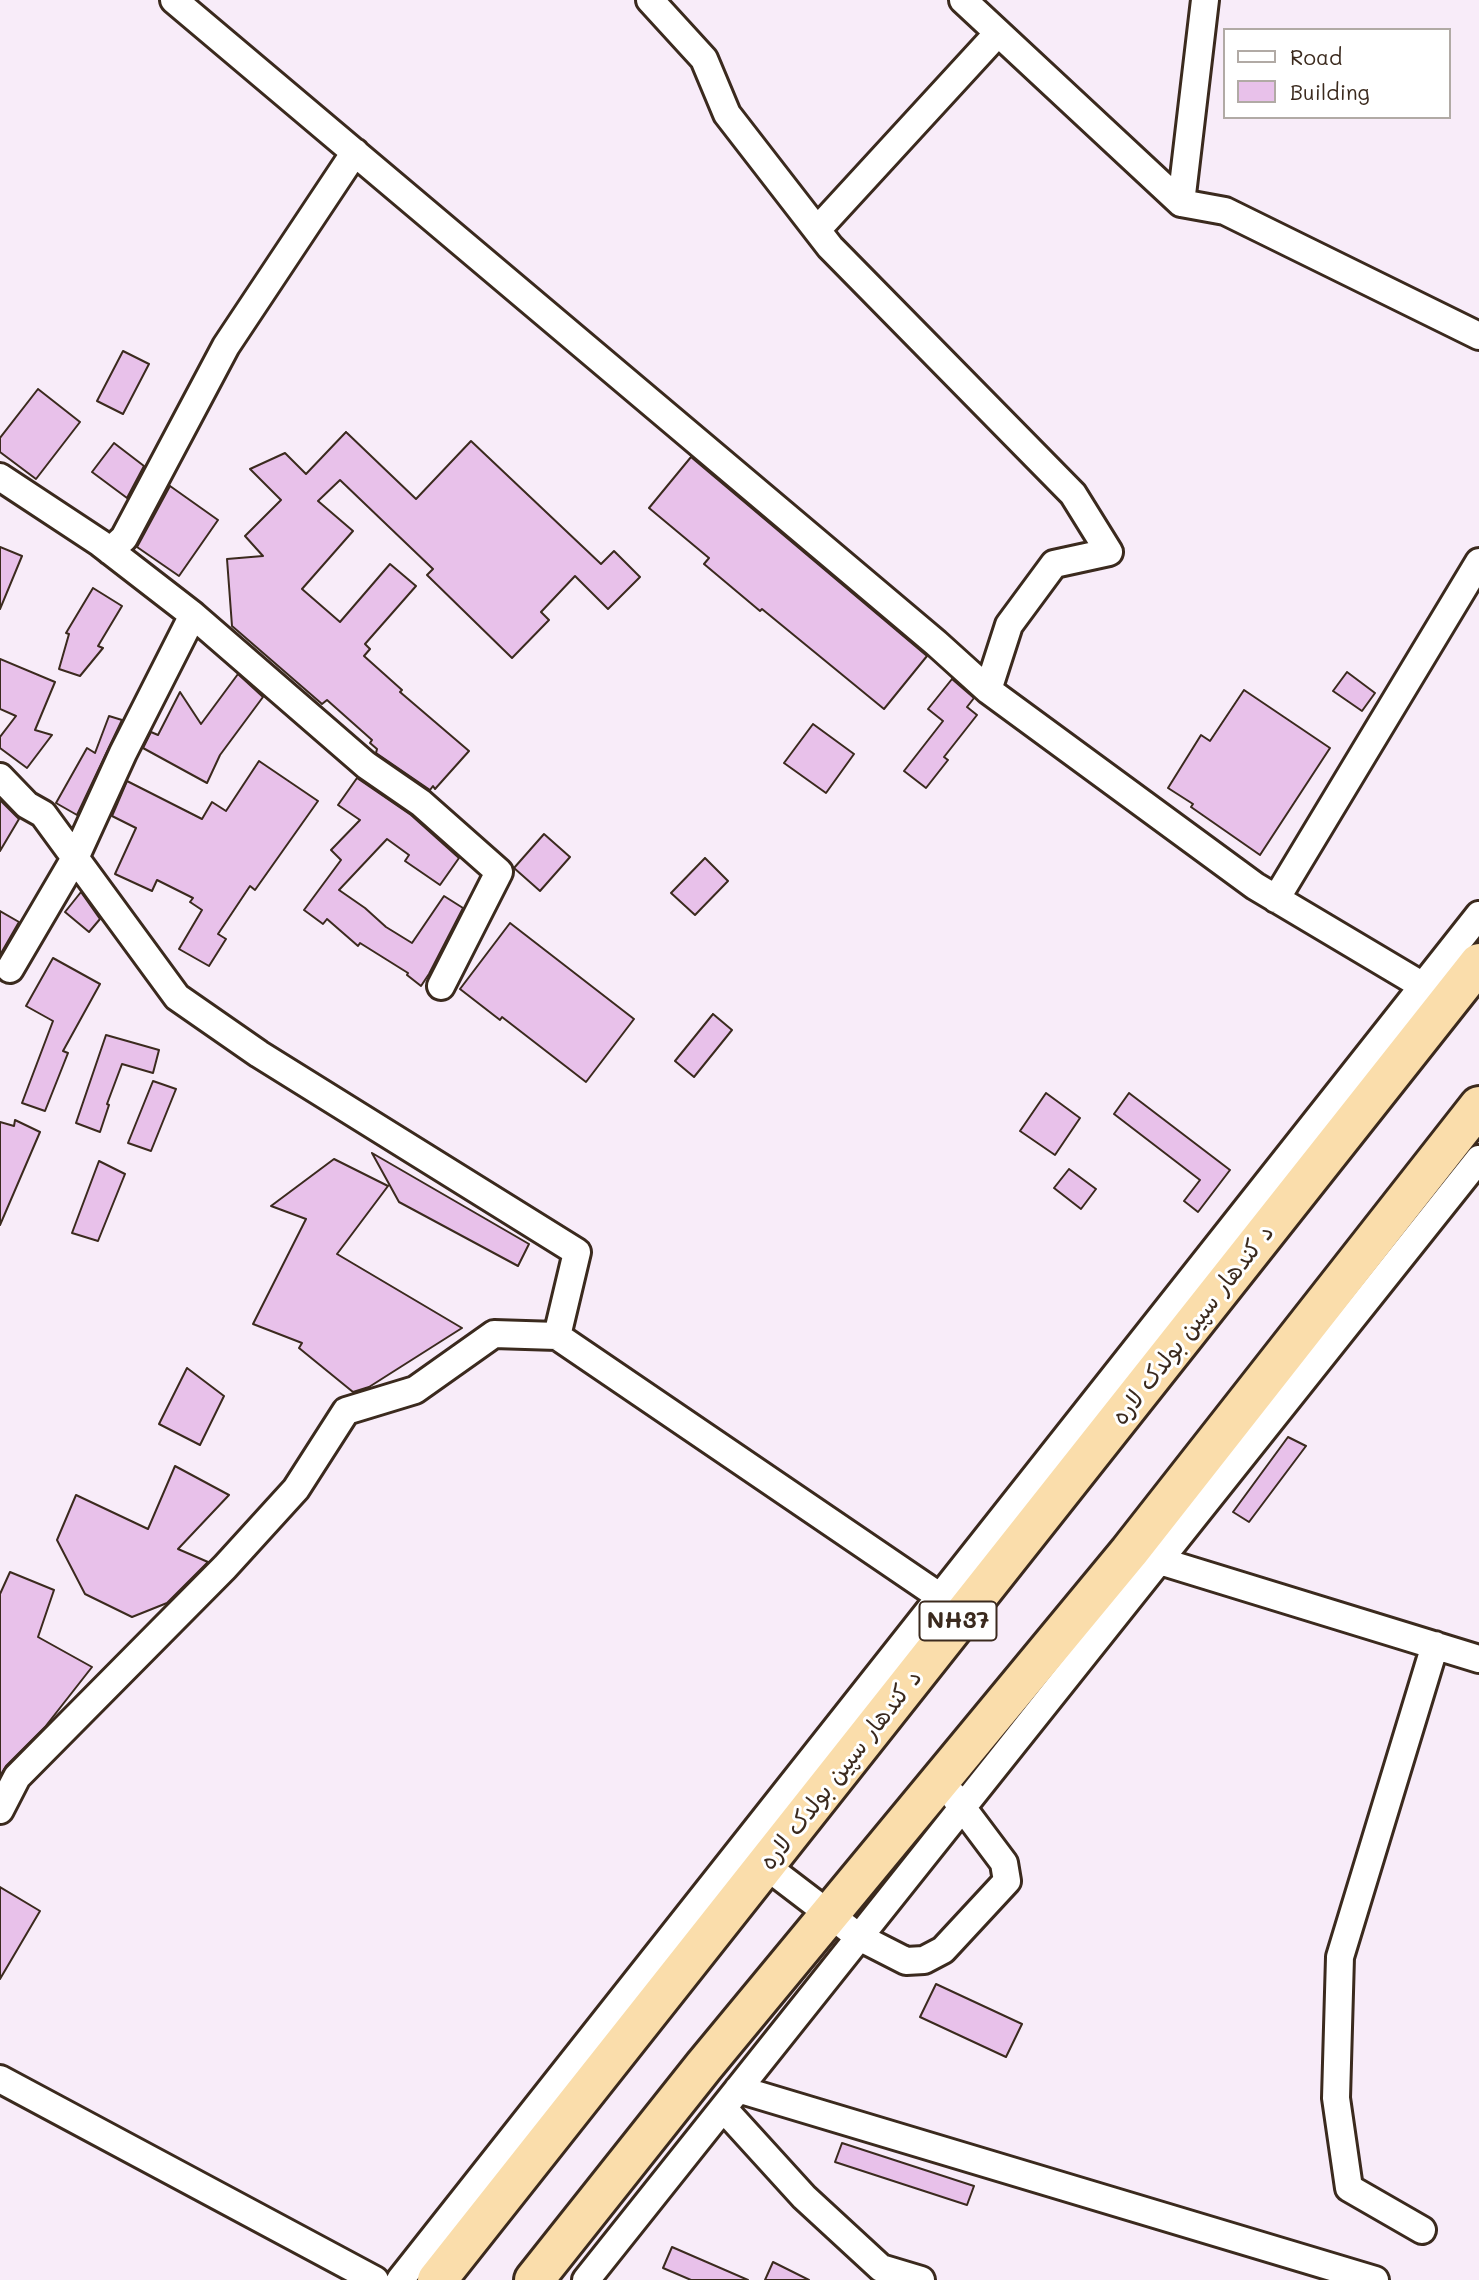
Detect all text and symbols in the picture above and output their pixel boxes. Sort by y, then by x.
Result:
legend [1224,28,1451,119]
text: Road [1290,43,1342,70]
text: Building [1290,78,1370,105]
street label: د کندهار سپین بولدک لاره [1106,1219,1280,1431]
road number: NH37 [920,1602,996,1640]
street label: د کندهار سپین بولدک لاره [754,1664,928,1876]

